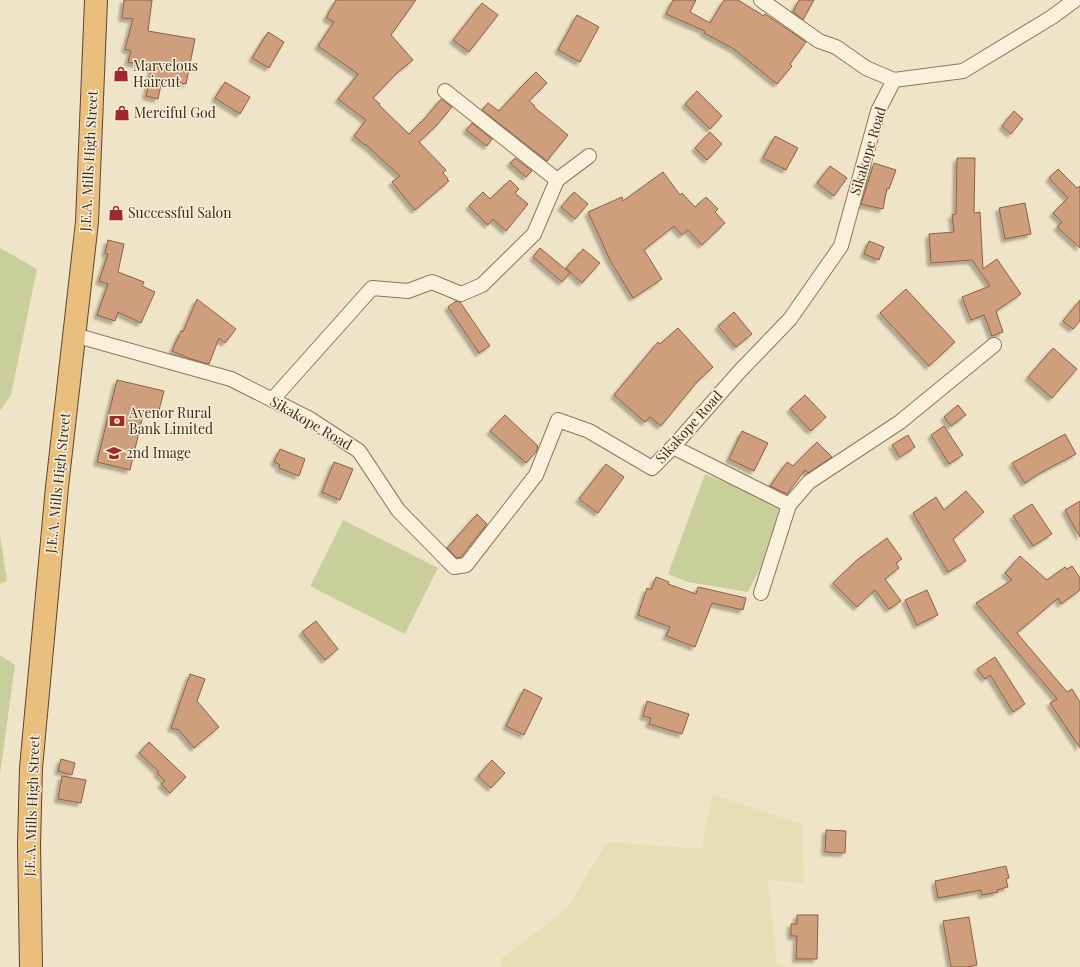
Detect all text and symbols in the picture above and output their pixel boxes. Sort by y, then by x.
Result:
place label: Marvelous Haircut [133,56,198,91]
shop icon: Marvelous Haircut [112,65,130,83]
street label: J.E.A. Mills High Street [75,89,102,233]
place label: Merciful God [134,103,216,122]
shop icon: Merciful God [113,104,131,122]
street label: Sikakope Road [845,104,890,197]
place label: Successful Salon [128,203,232,222]
shop icon: Successful Salon [107,204,125,222]
street label: Sikakope Road [651,386,726,467]
street label: Sikakope Road [267,391,356,454]
place label: Avenor Rural Bank Limited [128,403,213,438]
street label: J.E.A. Mills High Street [41,411,74,555]
bank icon: Avenor Rural Bank Limited [108,412,126,430]
place label: 2nd Image [126,443,191,462]
school or university icon: 2nd Image [105,444,123,462]
street label: J.E.A. Mills High Street [20,734,43,878]

